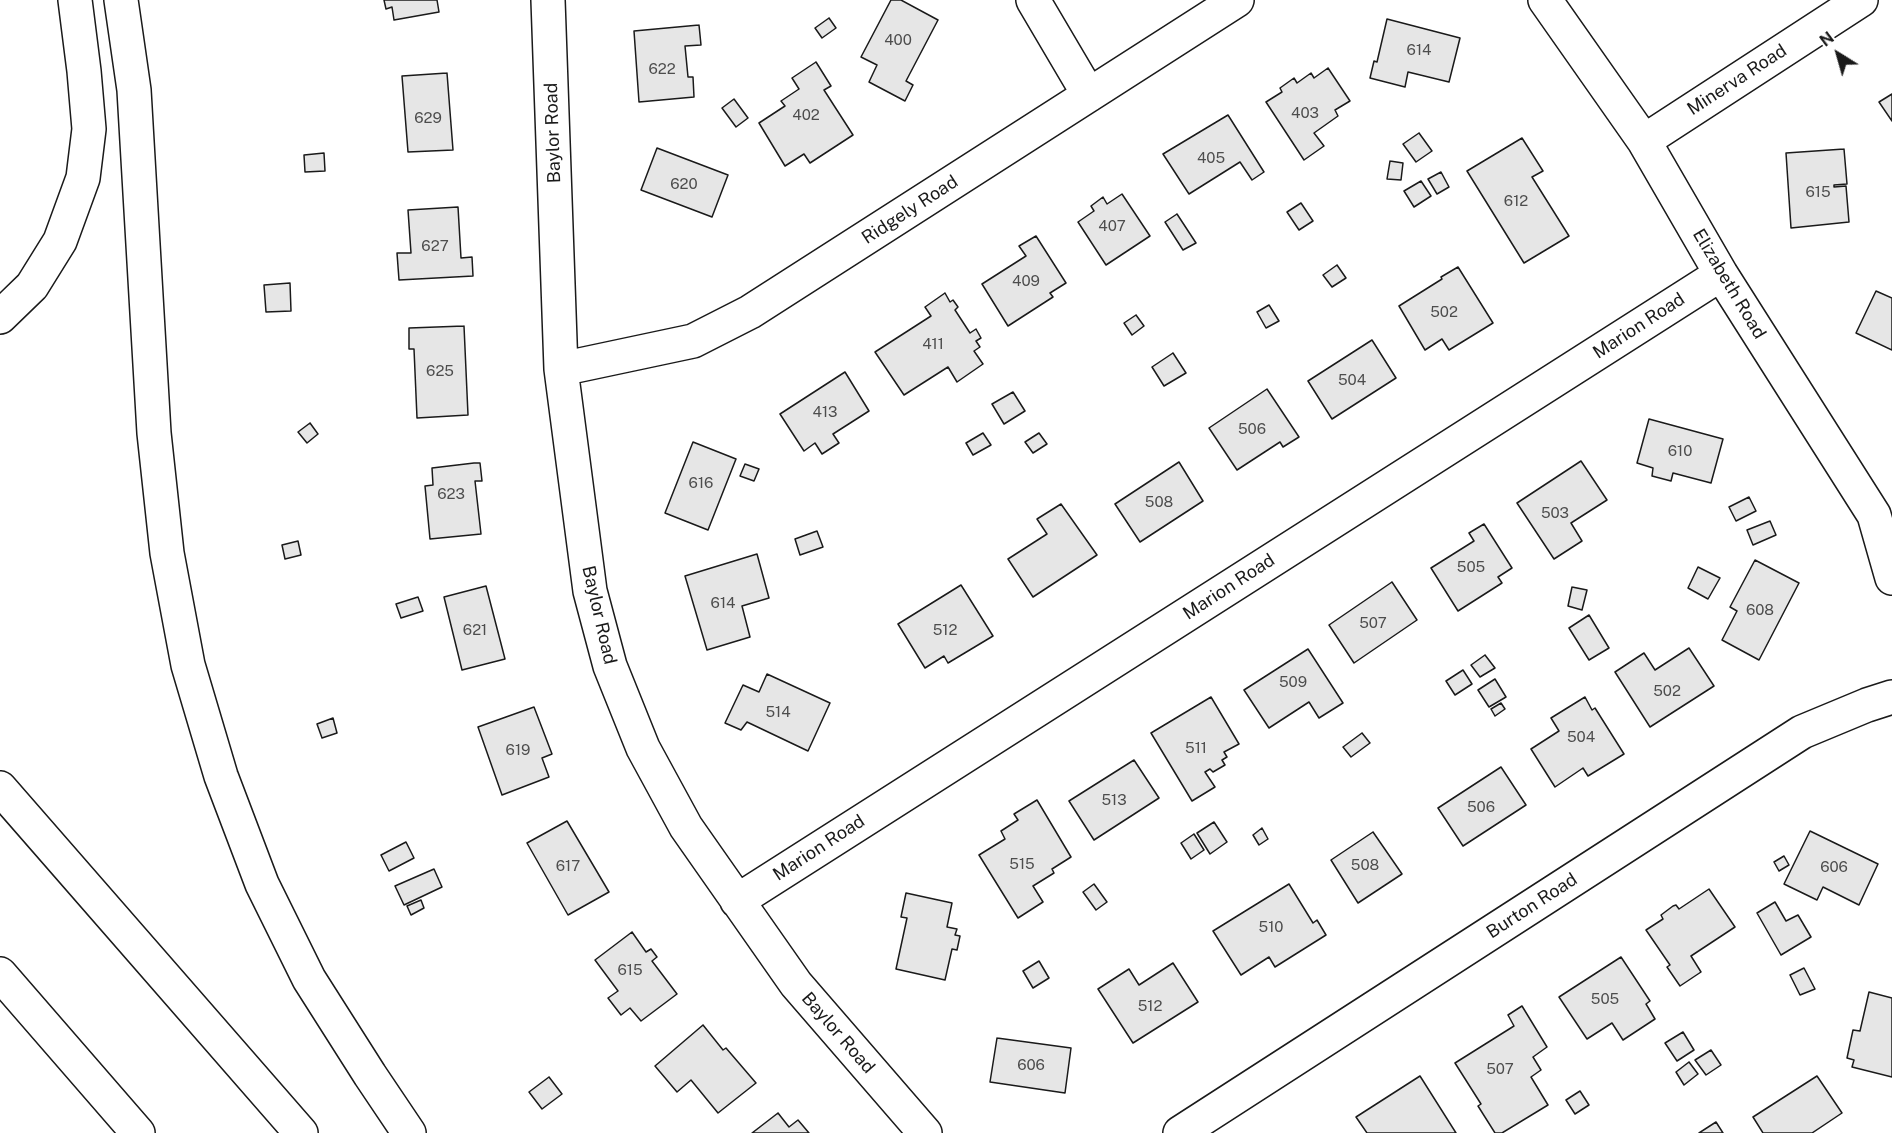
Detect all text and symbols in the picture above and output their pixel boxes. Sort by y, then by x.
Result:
north arrow [1808,24,1868,84]
text: N [1816,28,1838,51]
house number: 400 [884,31,912,49]
street label: Minerva Road [1683,40,1791,120]
house number: 614 [1407,41,1431,59]
house number: 622 [648,60,676,78]
street label: Baylor Road [540,82,566,184]
house number: 403 [1291,104,1319,122]
house number: 402 [792,106,820,124]
house number: 629 [414,109,442,127]
house number: 405 [1197,149,1225,167]
street label: Ridgely Road [858,171,962,249]
house number: 620 [670,175,698,193]
house number: 615 [1805,183,1831,201]
house number: 612 [1504,192,1528,210]
house number: 407 [1098,217,1126,235]
street label: Elizabeth Road [1688,225,1770,343]
house number: 627 [421,237,449,255]
house number: 409 [1012,272,1040,290]
street label: Marion Road [1589,288,1689,364]
house number: 502 [1430,303,1458,321]
house number: 411 [922,335,944,353]
house number: 625 [426,362,454,380]
house number: 504 [1338,371,1366,389]
house number: 413 [813,403,837,421]
house number: 506 [1238,420,1266,438]
house number: 610 [1668,442,1692,460]
house number: 616 [689,474,713,492]
house number: 623 [437,485,465,503]
house number: 508 [1145,493,1173,511]
house number: 503 [1541,504,1569,522]
street label: Marion Road [1179,549,1279,625]
house number: 505 [1457,558,1485,576]
street label: Baylor Road [577,564,621,666]
house number: 614 [711,594,735,612]
house number: 608 [1746,601,1774,619]
house number: 507 [1359,614,1387,632]
house number: 621 [463,621,487,639]
house number: 512 [933,621,957,639]
house number: 509 [1279,673,1307,691]
house number: 502 [1653,682,1681,700]
house number: 514 [765,703,791,721]
house number: 504 [1567,728,1595,746]
house number: 511 [1185,739,1207,757]
house number: 619 [506,741,530,759]
house number: 513 [1101,791,1127,809]
house number: 506 [1467,798,1495,816]
street label: Marion Road [769,810,869,886]
house number: 515 [1009,855,1035,873]
house number: 508 [1351,856,1379,874]
house number: 617 [556,857,580,875]
house number: 606 [1820,858,1848,876]
street label: Burton Road [1483,869,1581,943]
house number: 510 [1259,918,1283,936]
house number: 615 [617,961,643,979]
street label: Baylor Road [797,988,879,1078]
house number: 505 [1591,990,1619,1008]
house number: 512 [1138,997,1162,1015]
house number: 606 [1017,1056,1045,1074]
house number: 507 [1486,1060,1514,1078]

